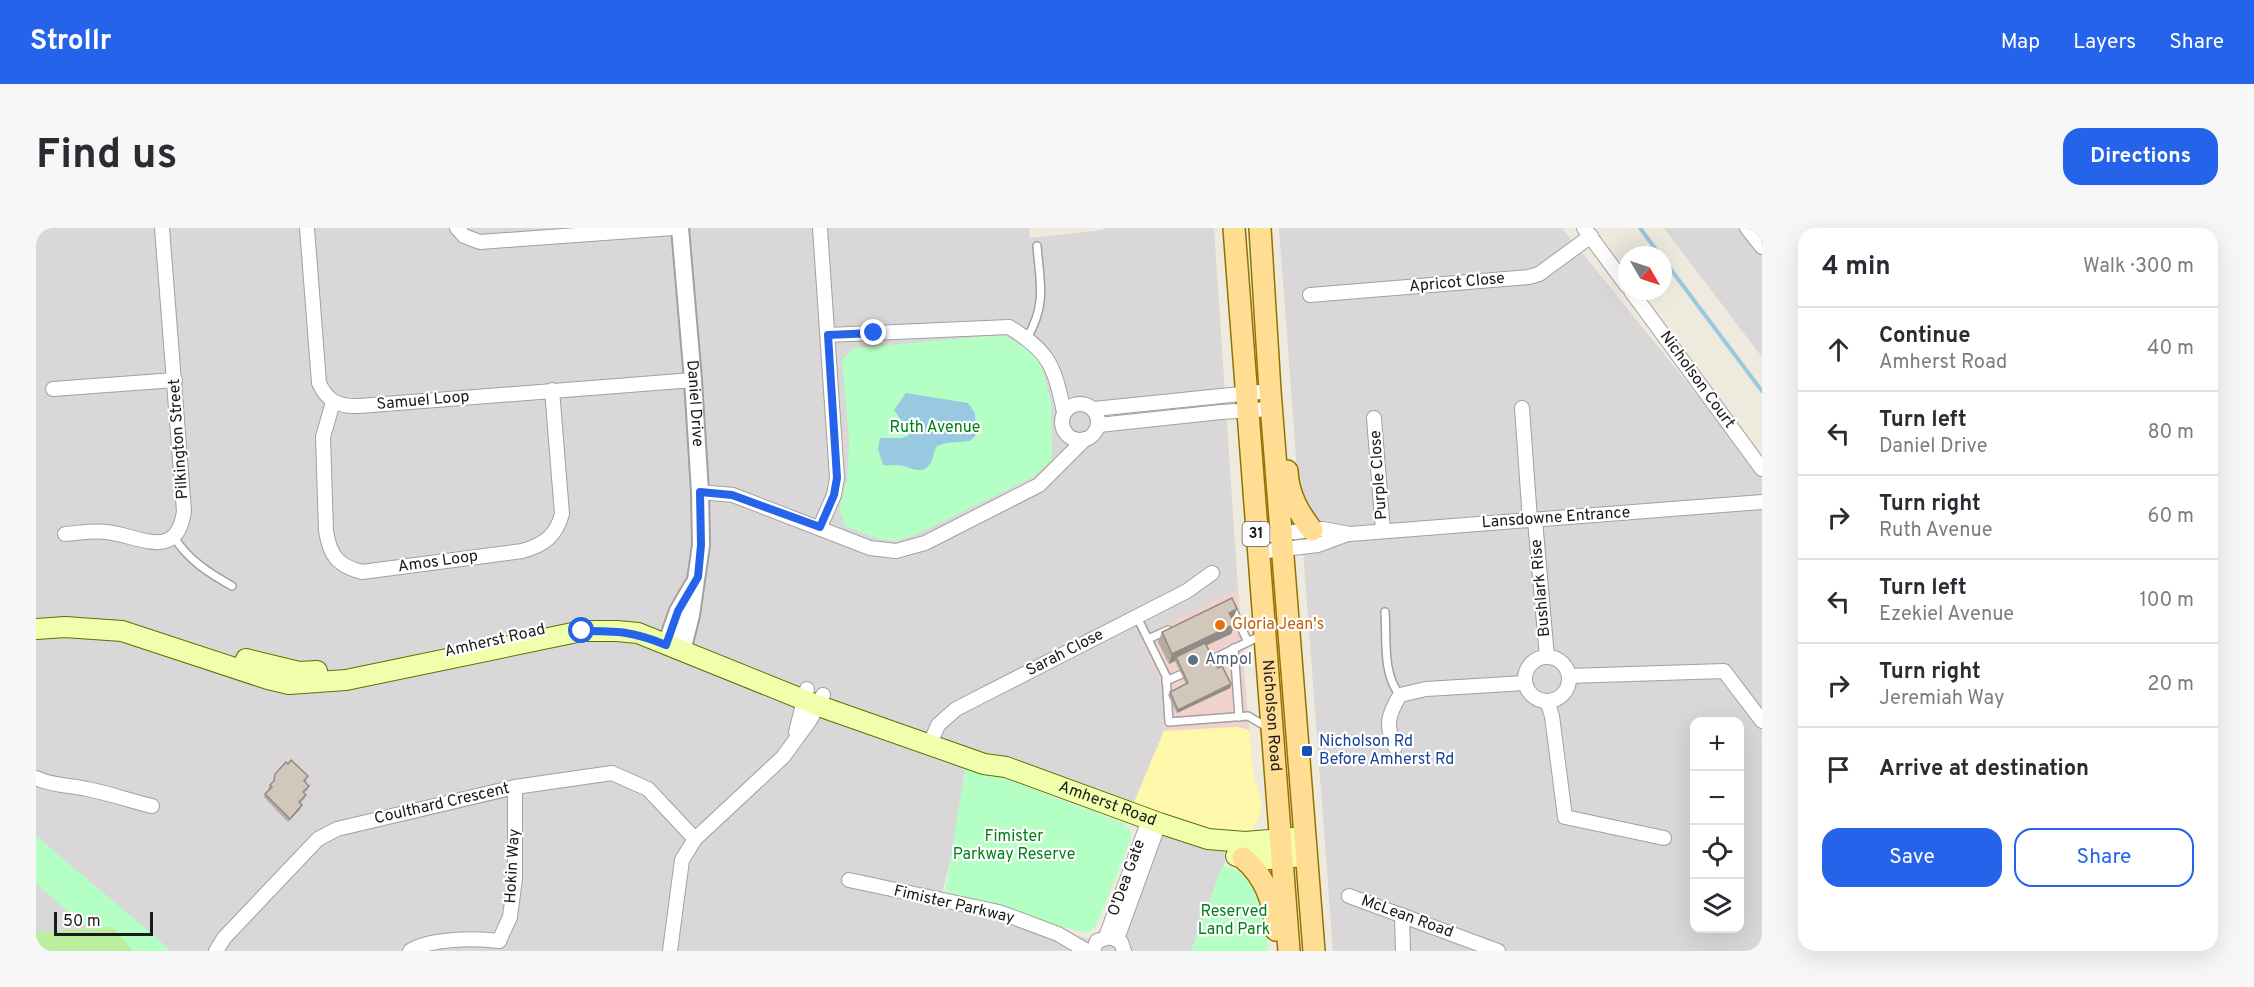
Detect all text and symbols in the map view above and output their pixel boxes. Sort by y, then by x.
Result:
text: Strollr [30,24,112,60]
text: Map [2001,29,2040,56]
text: Layers [2073,29,2136,56]
text: Share [2169,29,2224,56]
button: Directions [2063,128,2218,185]
text: Find us [36,130,177,183]
north arrow [1618,246,1672,300]
text: 4 min [1822,251,1891,284]
text: Walk · 300 m [2083,254,2194,280]
street label: Apricot Close [1408,269,1506,297]
route end [860,319,886,345]
text: Continue [1879,323,1970,350]
street label: Nicholson Court [1655,327,1739,433]
icon: ahead [1822,333,1855,366]
text: 40 m [2147,336,2194,362]
text: Amherst Road [1879,350,2007,376]
street label: Daniel Drive [681,359,707,447]
street label: Pilkington Street [165,378,193,500]
street label: Samuel Loop [376,387,470,415]
text: Turn left [1879,407,1967,434]
icon: left [1822,417,1855,450]
park label: Ruth Avenue [890,418,980,438]
text: 80 m [2148,420,2194,446]
street label: Purple Close [1366,429,1392,521]
text: Daniel Drive [1879,434,1987,460]
text: Turn right [1879,491,1981,518]
icon: right [1822,501,1855,534]
street label: Lansdowne Entrance [1481,503,1631,533]
text: 60 m [2148,504,2194,530]
text: Ruth Avenue [1879,518,1992,544]
road number: 31 [1242,522,1270,546]
street label: Bushlark Rise [1527,538,1555,638]
street label: Amos Loop [397,546,479,578]
text: Turn left [1879,575,1967,602]
icon: left [1822,585,1855,618]
text: 100 m [2139,588,2194,614]
text: Ezekiel Avenue [1879,602,2014,628]
place label: Gloria Jean's [1232,615,1324,635]
route start [568,617,594,643]
marker: Gloria Jean's [1213,618,1227,632]
street label: Amherst Road [443,620,547,662]
street label: Sarah Close [1023,625,1107,681]
place label: Ampol [1205,650,1252,670]
marker: Ampol [1186,653,1200,667]
street label: Nicholson Road [1257,659,1285,772]
text: Turn right [1879,659,1981,686]
icon: right [1822,669,1855,702]
text: 20 m [2147,672,2194,698]
text: Jeremiah Way [1879,686,2005,712]
map controls [1690,717,1744,933]
button: + [1690,717,1744,771]
place label: Nicholson Rd Before Amherst Rd [1319,732,1454,770]
marker: Nicholson Rd Before Amherst Rd [1300,744,1314,758]
icon: arrive [1822,753,1855,786]
text: Arrive at destination [1879,756,2089,783]
button: − [1690,771,1744,825]
street label: Amherst Road [1056,777,1159,831]
street label: Coulthard Crescent [372,779,512,829]
button: locate [1690,825,1744,879]
park label: Fimister Parkway Reserve [953,827,1075,865]
street label: Hokin Way [501,828,525,904]
button: Save [1822,828,2002,887]
button: Share [2014,828,2194,887]
street label: O'Dea Gate [1104,837,1150,919]
button: layers [1690,879,1744,933]
street label: Fimister Parkway [892,881,1016,929]
street label: McLean Road [1358,891,1456,943]
park label: Reserved Land Park [1198,902,1270,940]
scale bar [54,909,153,936]
text: 50 m [63,912,101,932]

